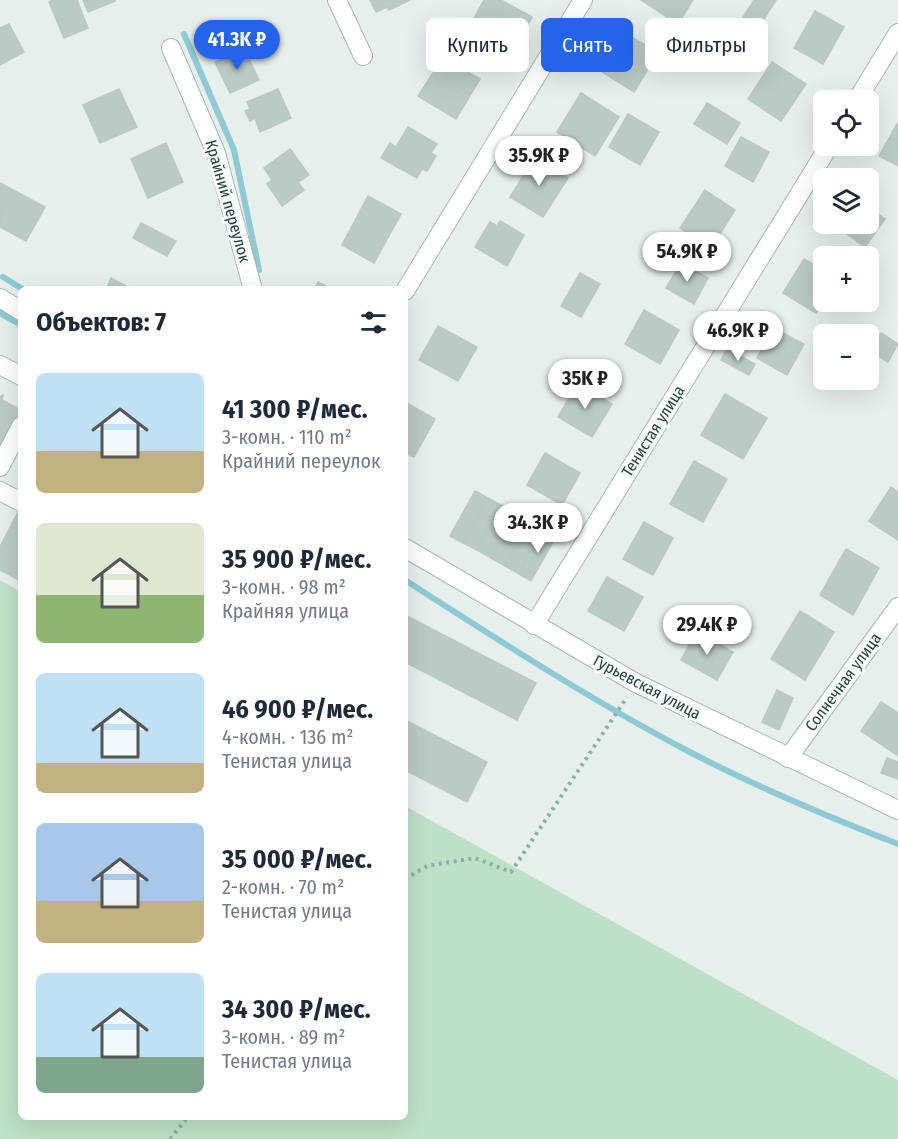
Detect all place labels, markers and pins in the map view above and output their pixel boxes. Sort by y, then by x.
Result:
pin: 41.3K ₽ [182,20,292,71]
pin: 35.9K ₽ [484,136,594,187]
pin: 54.9K ₽ [632,232,742,283]
pin: 46.9K ₽ [683,311,793,362]
pin: 35K ₽ [543,359,627,410]
pin: 34.3K ₽ [483,503,593,554]
pin: 29.4K ₽ [652,605,762,656]

